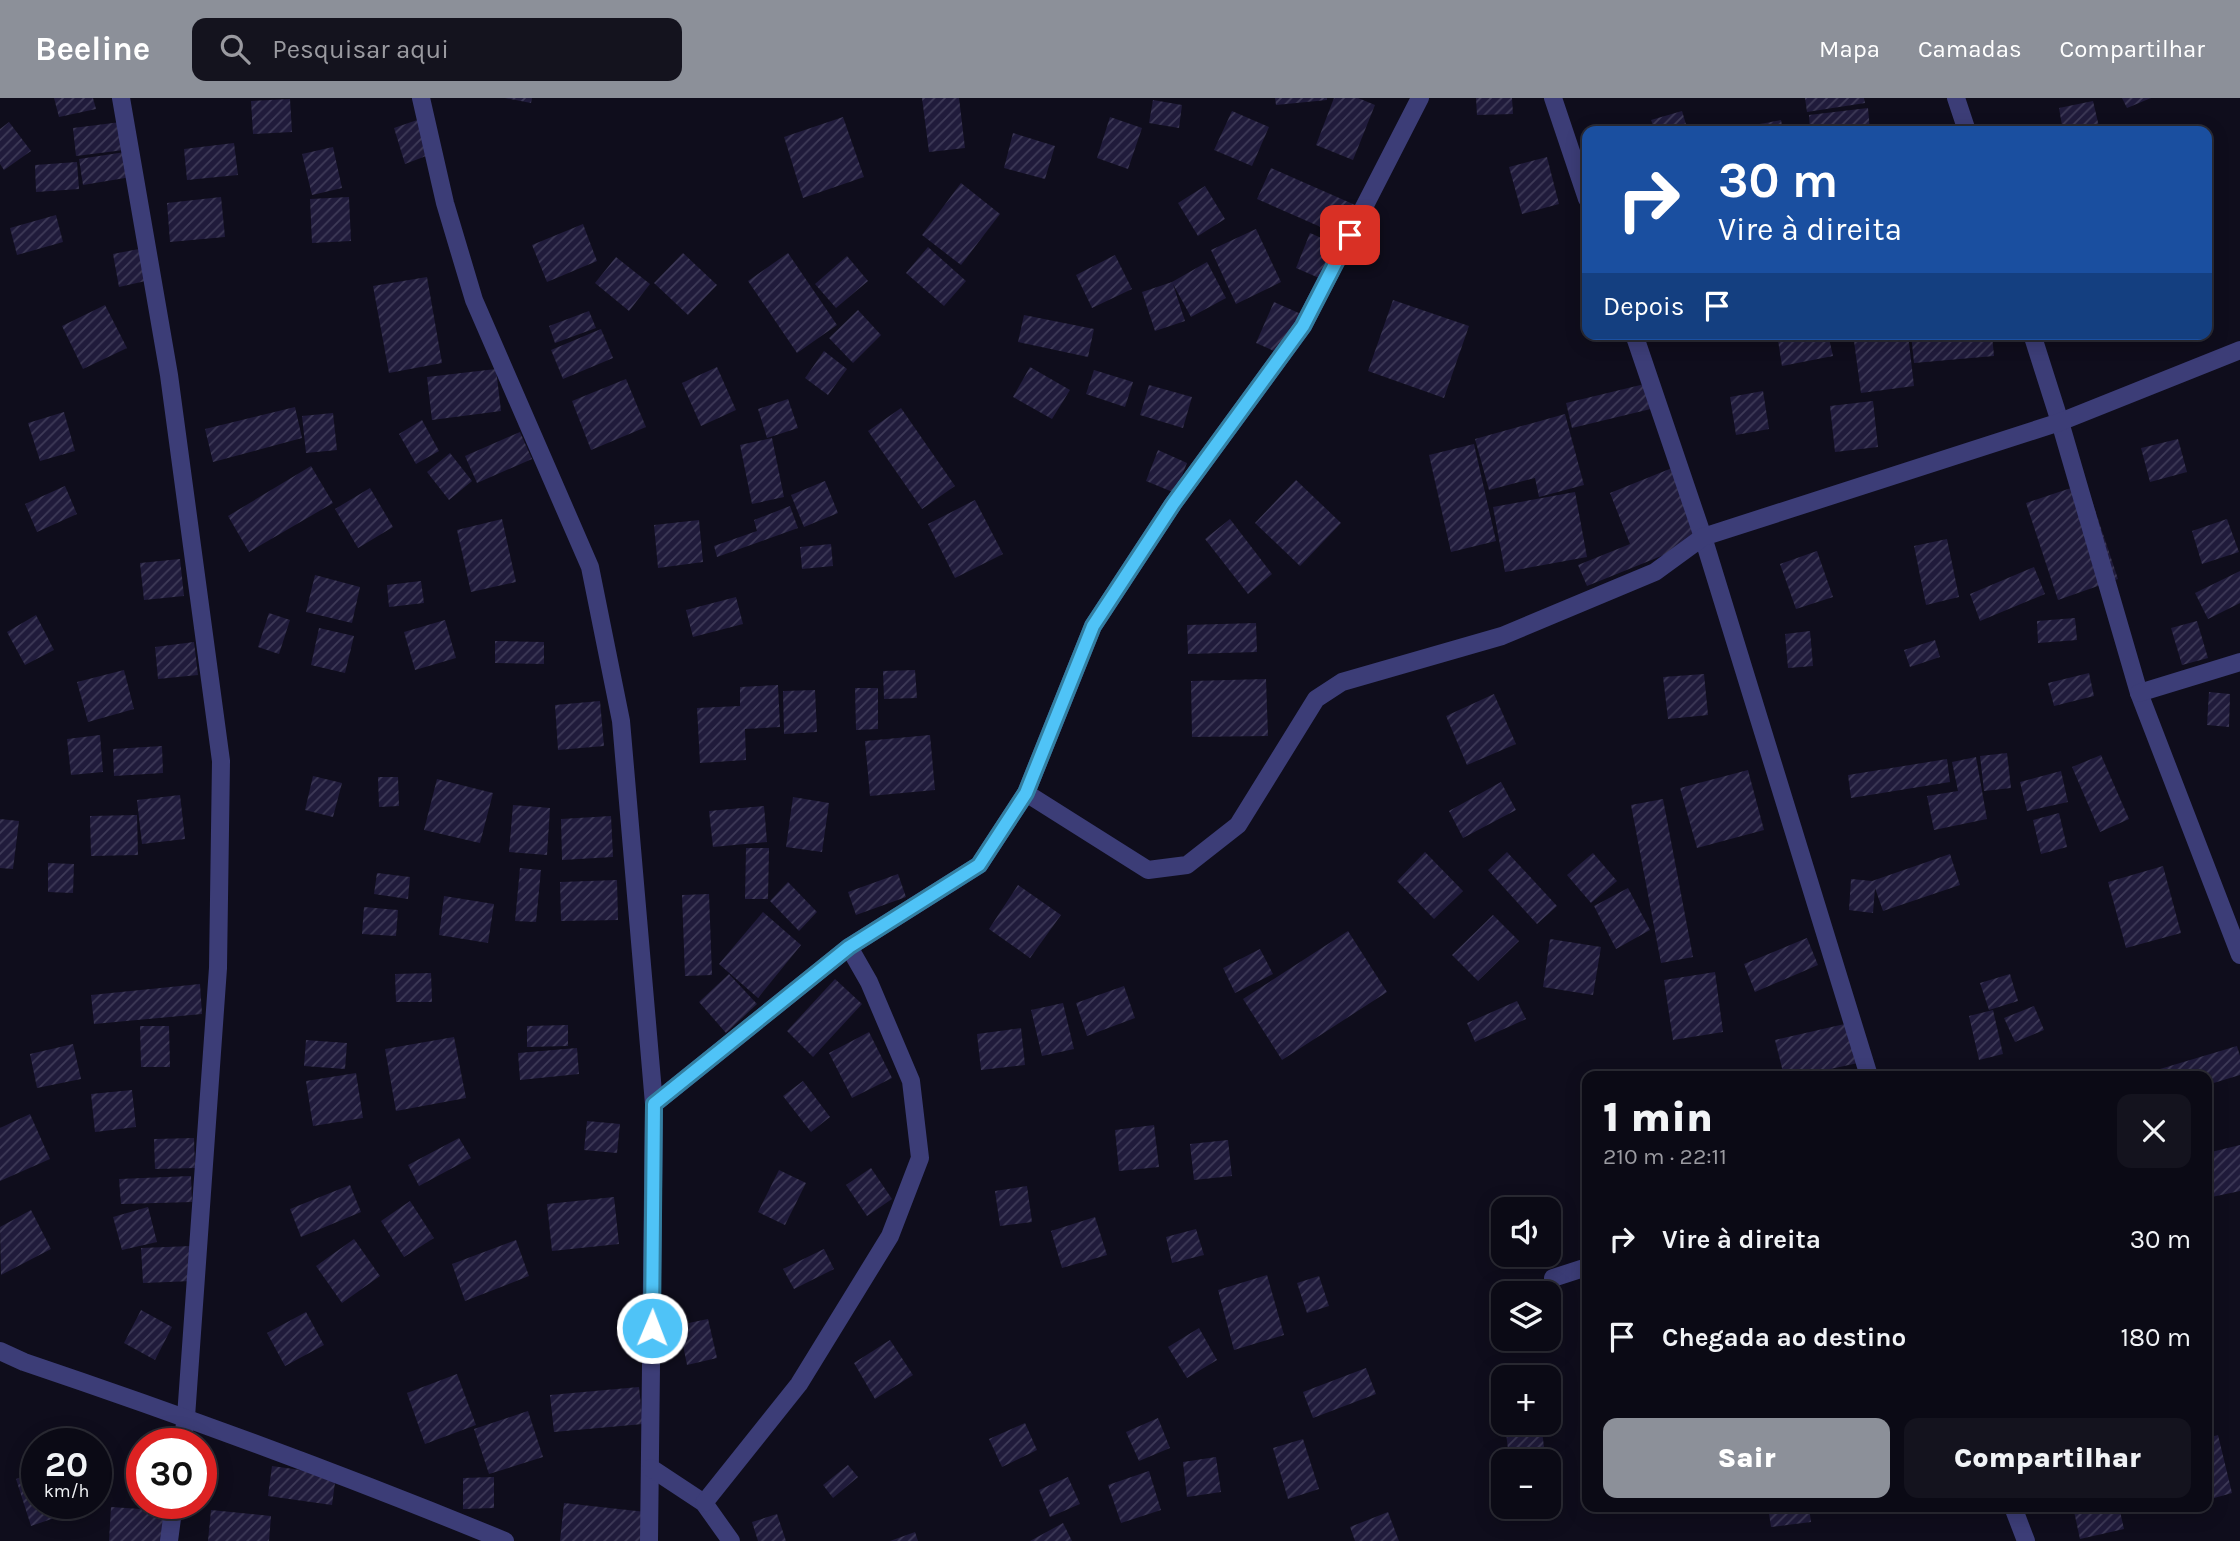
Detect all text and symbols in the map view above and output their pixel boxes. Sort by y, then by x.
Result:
search box [192,18,682,81]
text: Beeline [35,30,150,68]
icon: search [216,30,254,68]
text: Pesquisar aqui [272,34,449,65]
text: Mapa [1819,35,1880,63]
text: Camadas [1918,35,2022,63]
text: Compartilhar [2060,35,2205,63]
text: 30 m [1718,152,1838,209]
icon: right [1603,154,1694,245]
pin [1320,205,1380,265]
text: Vire à direita [1718,211,1902,248]
icon: arrive [1331,216,1369,254]
icon: arrive [1698,287,1736,325]
text: Depois [1603,291,1684,322]
text: 1 min [1603,1092,1713,1142]
button: close [2117,1094,2191,1168]
text: 210 m · 22:11 [1603,1143,1727,1170]
map controls [1491,1197,1561,1519]
button: sound [1491,1197,1561,1267]
icon: right [1603,1220,1641,1258]
text: Vire à direita [1662,1224,1821,1255]
text: 30 m [2130,1224,2191,1255]
button: layers [1491,1281,1561,1351]
position arrow [615,1291,689,1365]
icon: arrive [1603,1318,1641,1356]
text: Chegada ao destino [1662,1322,1906,1353]
text: 180 m [2121,1322,2191,1353]
button: + [1491,1365,1561,1435]
button: Sair [1603,1418,1890,1498]
button: Compartilhar [1904,1418,2191,1498]
speed limit sign: 30 [126,1428,217,1519]
text: 20 [45,1444,88,1485]
button: − [1491,1449,1561,1519]
text: km/h [44,1480,89,1502]

